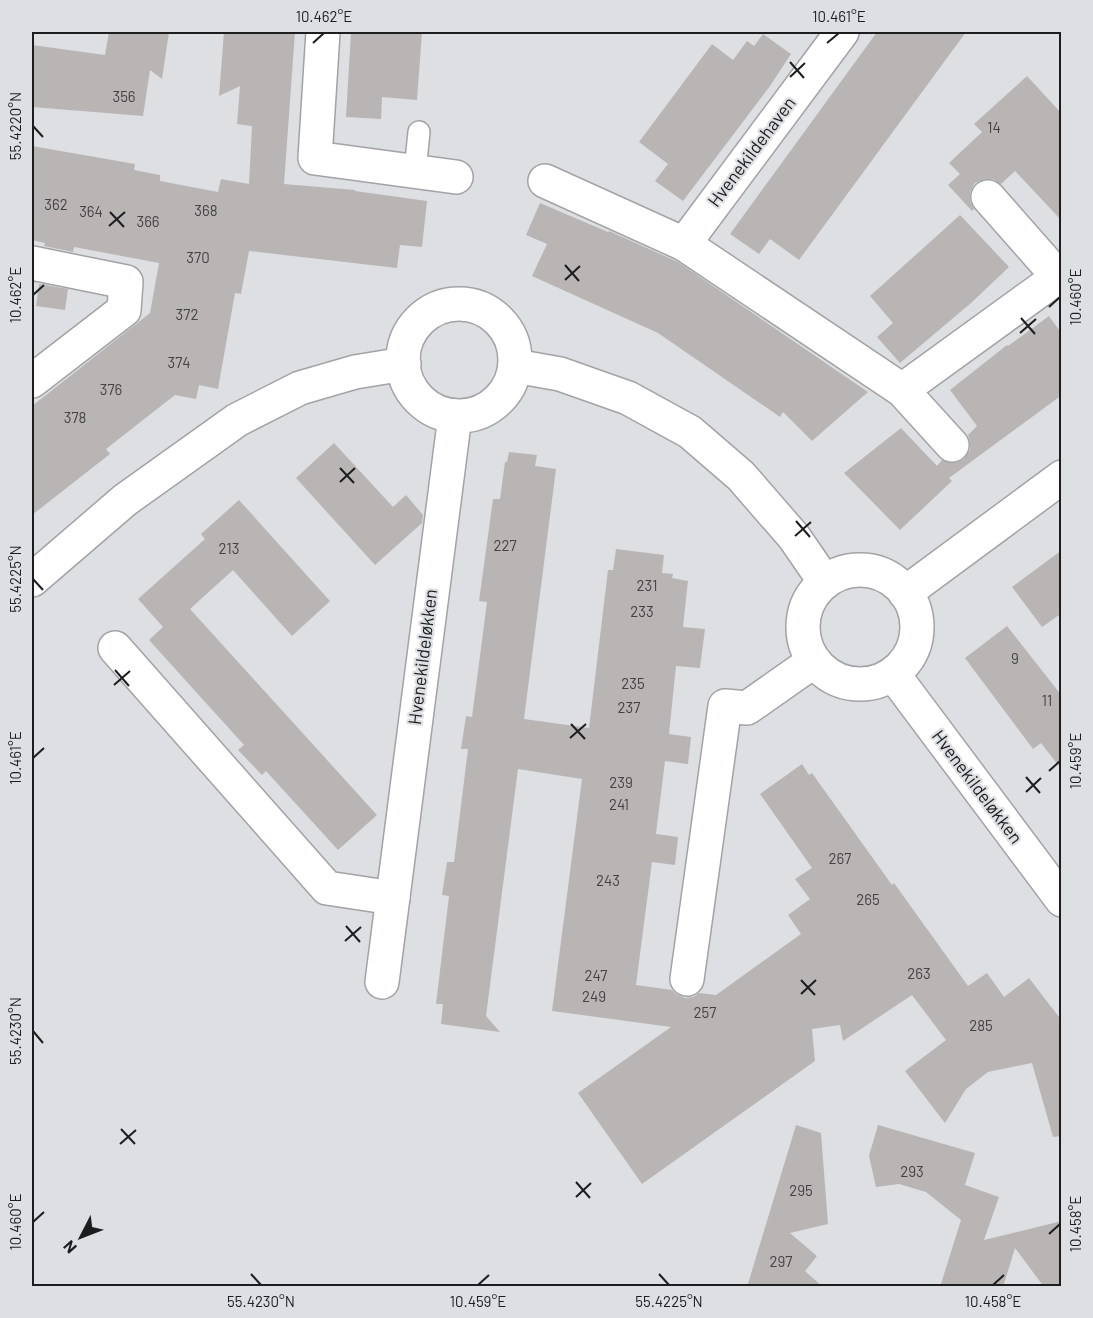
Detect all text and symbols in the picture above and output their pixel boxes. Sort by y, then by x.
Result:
text: 10.462°E [296,7,352,25]
text: 10.461°E [812,7,866,25]
house number: 356 [112,87,136,105]
text: 55.4220°N [6,92,24,160]
street label: Hvenekildehaven [703,92,800,211]
house number: 14 [987,118,1001,136]
house number: 362 [44,195,68,213]
house number: 368 [194,201,218,219]
house number: 364 [79,202,103,220]
house number: 366 [136,212,160,230]
house number: 370 [186,248,210,266]
text: 10.462°E [6,267,24,323]
text: 10.460°E [1066,268,1084,326]
house number: 372 [176,305,198,323]
house number: 374 [167,353,191,371]
house number: 376 [100,380,122,398]
house number: 378 [64,408,86,426]
house number: 227 [493,536,517,554]
house number: 213 [219,539,239,557]
text: 55.4225°N [6,545,24,613]
house number: 231 [637,576,657,594]
street label: Hvenekildeløkken [403,588,441,726]
house number: 233 [630,602,654,620]
house number: 9 [1011,649,1019,667]
house number: 235 [621,674,645,692]
house number: 11 [1042,691,1052,709]
house number: 237 [618,698,640,716]
street label: Hvenekildeløkken [928,725,1028,848]
text: 10.461°E [6,731,24,785]
text: 10.459°E [1066,733,1084,789]
house number: 239 [609,773,633,791]
house number: 241 [609,795,629,813]
house number: 267 [829,849,851,867]
house number: 243 [596,871,620,889]
house number: 265 [856,890,880,908]
house number: 263 [907,964,931,982]
house number: 247 [585,966,607,984]
house number: 249 [582,987,606,1005]
text: 55.4230°N [6,997,24,1065]
house number: 257 [694,1003,716,1021]
house number: 285 [969,1016,993,1034]
house number: 293 [900,1162,924,1180]
house number: 295 [789,1181,813,1199]
text: 10.460°E [6,1193,24,1251]
text: 10.458°E [1066,1196,1084,1252]
north arrow [51,1207,111,1267]
text: N [59,1237,80,1258]
house number: 297 [770,1252,792,1270]
text: 55.4230°N [227,1292,295,1310]
text: 10.459°E [450,1292,506,1310]
text: 55.4225°N [635,1292,703,1310]
text: 10.458°E [965,1292,1021,1310]

